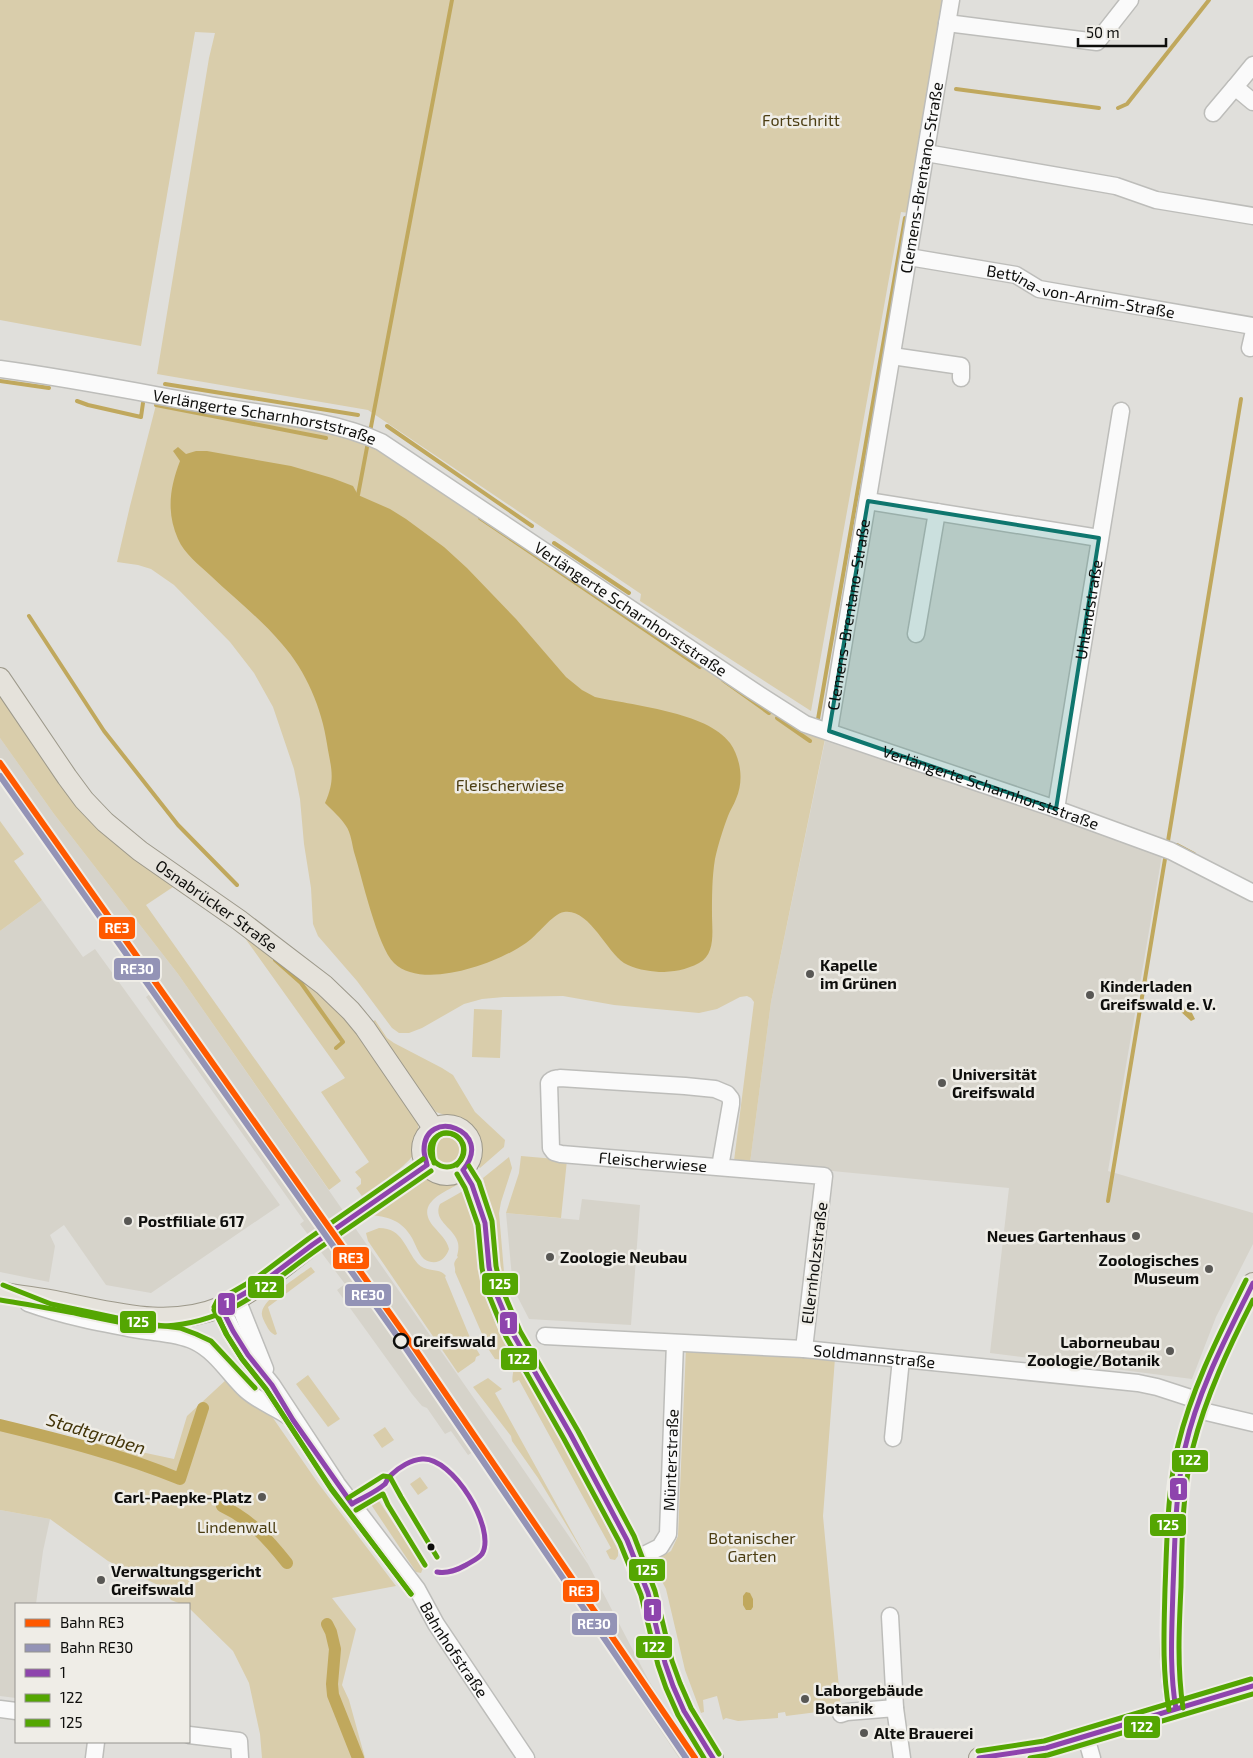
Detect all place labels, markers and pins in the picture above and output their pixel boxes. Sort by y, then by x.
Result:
place label: Kapelle im Grünen [820,955,897,992]
marker: Kapelle im Grünen [804,968,816,980]
place label: Kinderladen Greifswald e. V. [1100,976,1216,1013]
marker: Kinderladen Greifswald e. V. [1084,989,1096,1001]
place label: Universität Greifswald [952,1064,1037,1101]
marker: Universität Greifswald [936,1077,948,1089]
place label: Postfiliale 617 [138,1211,245,1230]
marker: Postfiliale 617 [122,1215,134,1227]
place label: Neues Gartenhaus [987,1226,1126,1245]
marker: Neues Gartenhaus [1130,1230,1142,1242]
place label: Zoologie Neubau [560,1247,687,1266]
place label: Zoologisches Museum [1099,1250,1199,1287]
marker: Zoologie Neubau [544,1251,556,1263]
marker: Zoologisches Museum [1203,1263,1215,1275]
place label: Greifswald [413,1331,496,1350]
place label: Laborneubau Zoologie/Botanik [1027,1332,1160,1369]
marker: Greifswald [393,1333,409,1349]
marker: Laborneubau Zoologie/Botanik [1164,1345,1176,1357]
place label: Carl-Paepke-Platz [114,1487,252,1506]
marker: Carl-Paepke-Platz [256,1491,268,1503]
unlabelled marker [426,1542,436,1552]
place label: Verwaltungsgericht Greifswald [111,1561,262,1598]
marker: Verwaltungsgericht Greifswald [95,1574,107,1586]
place label: Laborgebäude Botanik [815,1680,923,1717]
marker: Laborgebäude Botanik [799,1693,811,1705]
place label: Alte Brauerei [874,1723,973,1742]
marker: Alte Brauerei [858,1727,870,1739]

